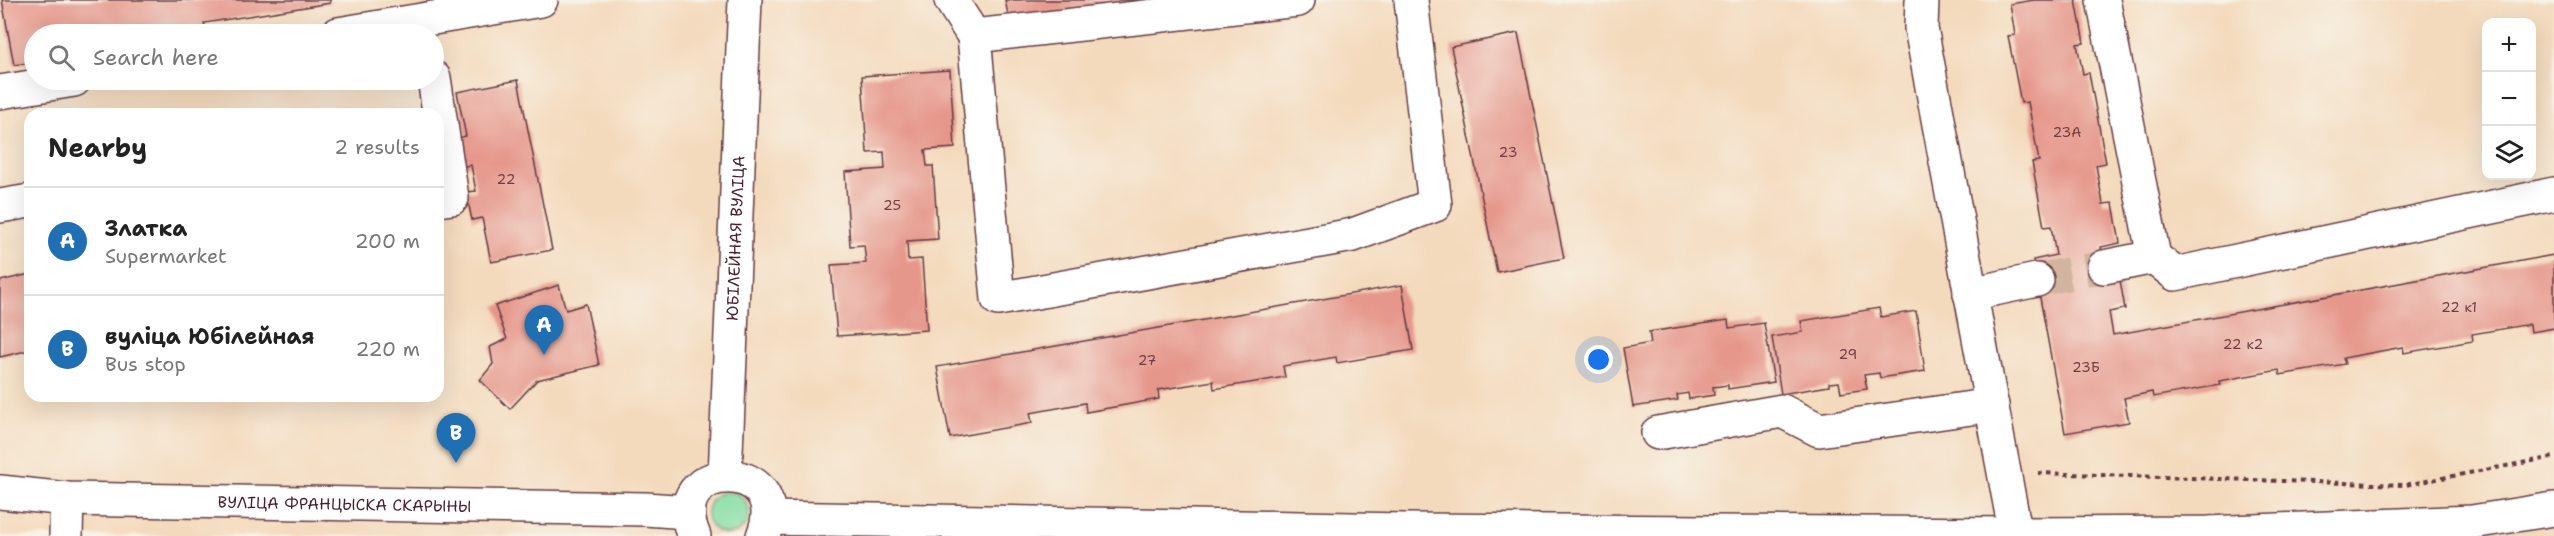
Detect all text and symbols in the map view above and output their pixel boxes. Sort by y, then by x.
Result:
map controls [2482,18,2536,180]
button: + [2482,18,2536,72]
search box [24,24,444,90]
icon: search [45,41,78,74]
text: Search here [93,43,219,72]
button: − [2482,72,2536,126]
house number: 23А [2052,123,2082,141]
button: layers [2482,126,2536,180]
text: Nearby [48,130,147,165]
text: 2 results [334,134,420,160]
house number: 23 [1499,143,1517,161]
street label: ЮБІЛЕЙНАЯ ВУЛІЦА [721,155,749,321]
house number: 22 [497,170,515,188]
house number: 25 [883,196,901,214]
text: Златка [105,214,187,243]
text: A [60,228,75,254]
text: 200 m [355,228,420,254]
text: Supermarket [105,243,227,269]
house number: 22 к1 [2441,298,2477,316]
pin: A [524,306,564,355]
text: вуліца Юбілейная [105,322,315,351]
house number: 22 к2 [2223,335,2263,353]
text: B [61,336,74,362]
text: 220 m [356,336,420,362]
your location [1584,345,1613,374]
house number: 29 [1839,345,1857,363]
text: Bus stop [105,351,186,377]
house number: 27 [1138,351,1156,369]
house number: 23Б [2072,358,2100,376]
pin: B [436,414,476,463]
street label: ВУЛІЦА ФРАНЦЫСКА СКАРЫНЫ [218,491,472,516]

